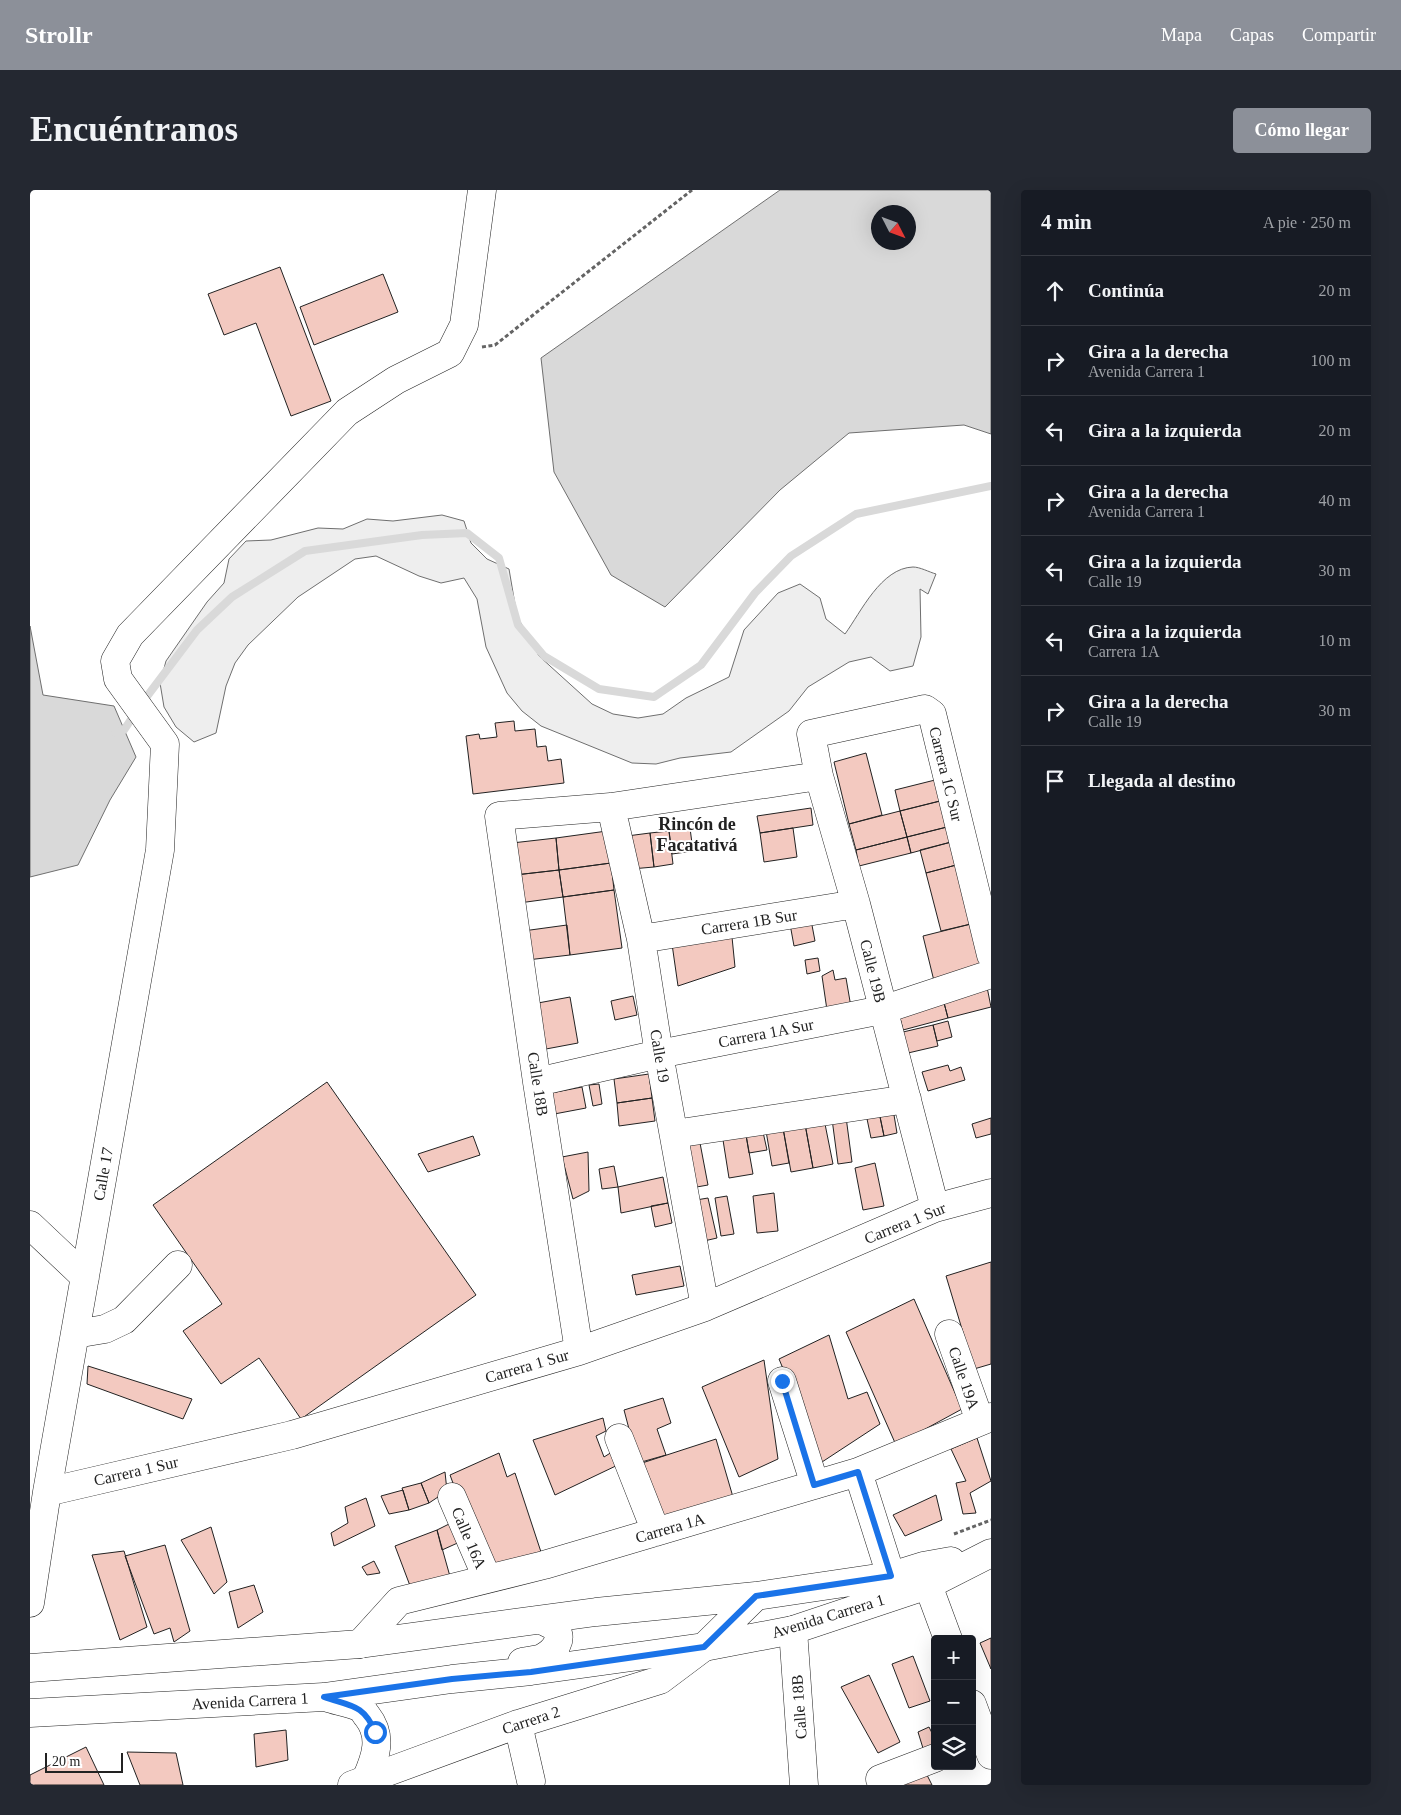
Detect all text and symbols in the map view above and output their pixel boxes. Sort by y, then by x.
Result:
text: Strollr [25,22,93,48]
text: Mapa [1161,25,1202,45]
text: Capas [1230,25,1274,45]
text: Compartir [1302,25,1376,45]
button: Cómo llegar [1233,108,1371,153]
text: Encuéntranos [30,110,238,149]
north arrow [871,205,916,250]
text: 4 min [1041,210,1092,234]
text: A pie · 250 m [1263,214,1351,231]
icon: ahead [1041,277,1069,305]
text: Continúa [1088,280,1164,301]
text: 20 m [1319,282,1351,299]
text: Gira a la derecha [1088,341,1229,362]
icon: right [1041,347,1069,375]
text: 100 m [1311,352,1351,369]
text: Avenida Carrera 1 [1088,363,1205,380]
icon: left [1041,417,1069,445]
text: Gira a la izquierda [1088,420,1242,441]
text: 20 m [1319,422,1351,439]
text: Gira a la derecha [1088,481,1229,502]
icon: right [1041,487,1069,515]
text: 40 m [1319,492,1351,509]
text: Avenida Carrera 1 [1088,503,1205,520]
text: Gira a la izquierda [1088,551,1242,572]
icon: left [1041,557,1069,585]
text: 30 m [1319,562,1351,579]
text: Calle 19 [1088,573,1142,590]
text: Gira a la izquierda [1088,621,1242,642]
icon: left [1041,627,1069,655]
text: 10 m [1319,632,1351,649]
text: Carrera 1A [1088,643,1160,660]
text: Gira a la derecha [1088,691,1229,712]
icon: right [1041,697,1069,725]
text: 30 m [1319,702,1351,719]
text: Calle 19 [1088,713,1142,730]
street label: Carrera 1C Sur [926,725,966,824]
icon: arrive [1041,767,1069,795]
text: Llegada al destino [1088,770,1236,791]
district label: Rincón de Facatativá [657,814,737,855]
street label: Carrera 1B Sur [700,906,799,938]
street label: Calle 19B [857,938,889,1004]
street label: Carrera 1A Sur [717,1015,816,1051]
street label: Calle 19 [647,1028,673,1084]
street label: Calle 18B [525,1051,551,1117]
street label: Calle 17 [90,1146,116,1202]
street label: Carrera 1 Sur [862,1199,949,1247]
street label: Calle 19A [945,1344,983,1412]
street label: Carrera 1 Sur [483,1346,571,1386]
route end [771,1370,794,1393]
street label: Carrera 1 Sur [92,1453,181,1489]
street label: Calle 16A [448,1505,490,1572]
street label: Carrera 1A [633,1510,707,1546]
street label: Avenida Carrera 1 [770,1591,886,1641]
map controls [931,1635,976,1770]
button: + [931,1635,976,1680]
street label: Calle 18B [788,1674,810,1740]
button: − [931,1680,976,1725]
street label: Avenida Carrera 1 [191,1689,309,1713]
street label: Carrera 2 [500,1703,562,1737]
route start [364,1721,387,1744]
button: layers [931,1725,976,1770]
scale bar [45,1750,122,1773]
text: 20 m [52,1754,80,1769]

